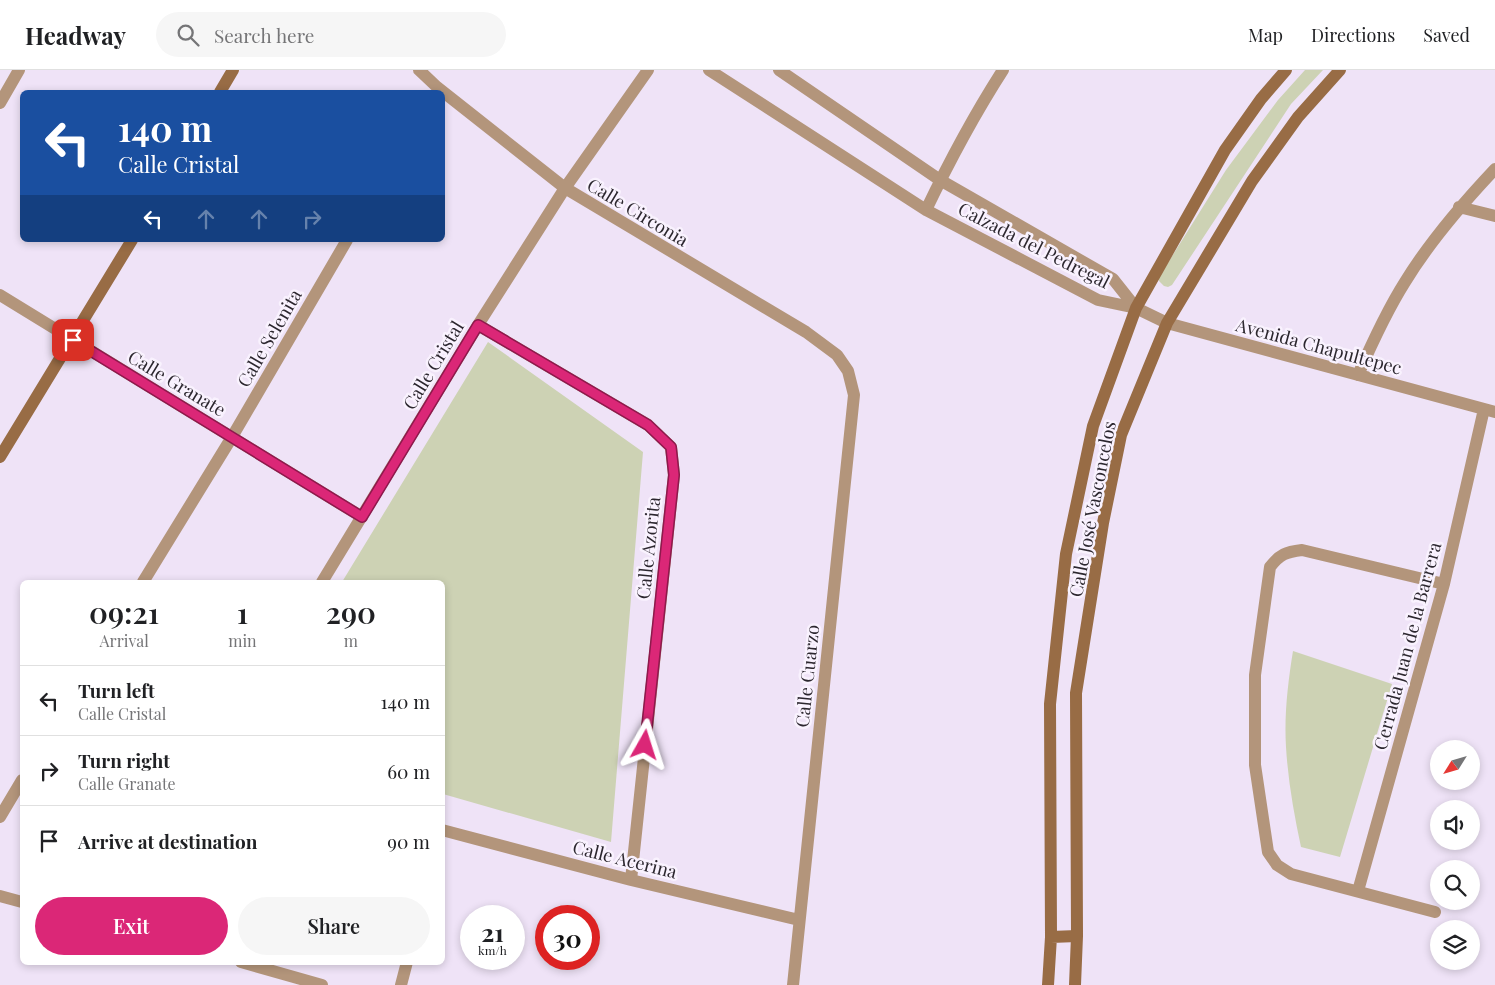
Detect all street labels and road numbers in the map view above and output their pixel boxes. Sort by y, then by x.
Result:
street label: Calle Circonia [583,172,693,252]
street label: Calzada del Pedregal [954,196,1114,294]
street label: Calle Selenita [231,285,307,391]
street label: Avenida Chapultepec [1233,312,1405,380]
street label: Calle Cristal [397,316,469,414]
street label: Calle Granate [124,344,230,422]
street label: Calle José Vasconcelos [1063,419,1121,599]
street label: Calle Azorita [631,496,665,600]
street label: Cerrada Juan de la Barrera [1368,539,1446,753]
street label: Calle Cuarzo [790,623,824,729]
street label: Calle Acerina [570,834,680,884]

